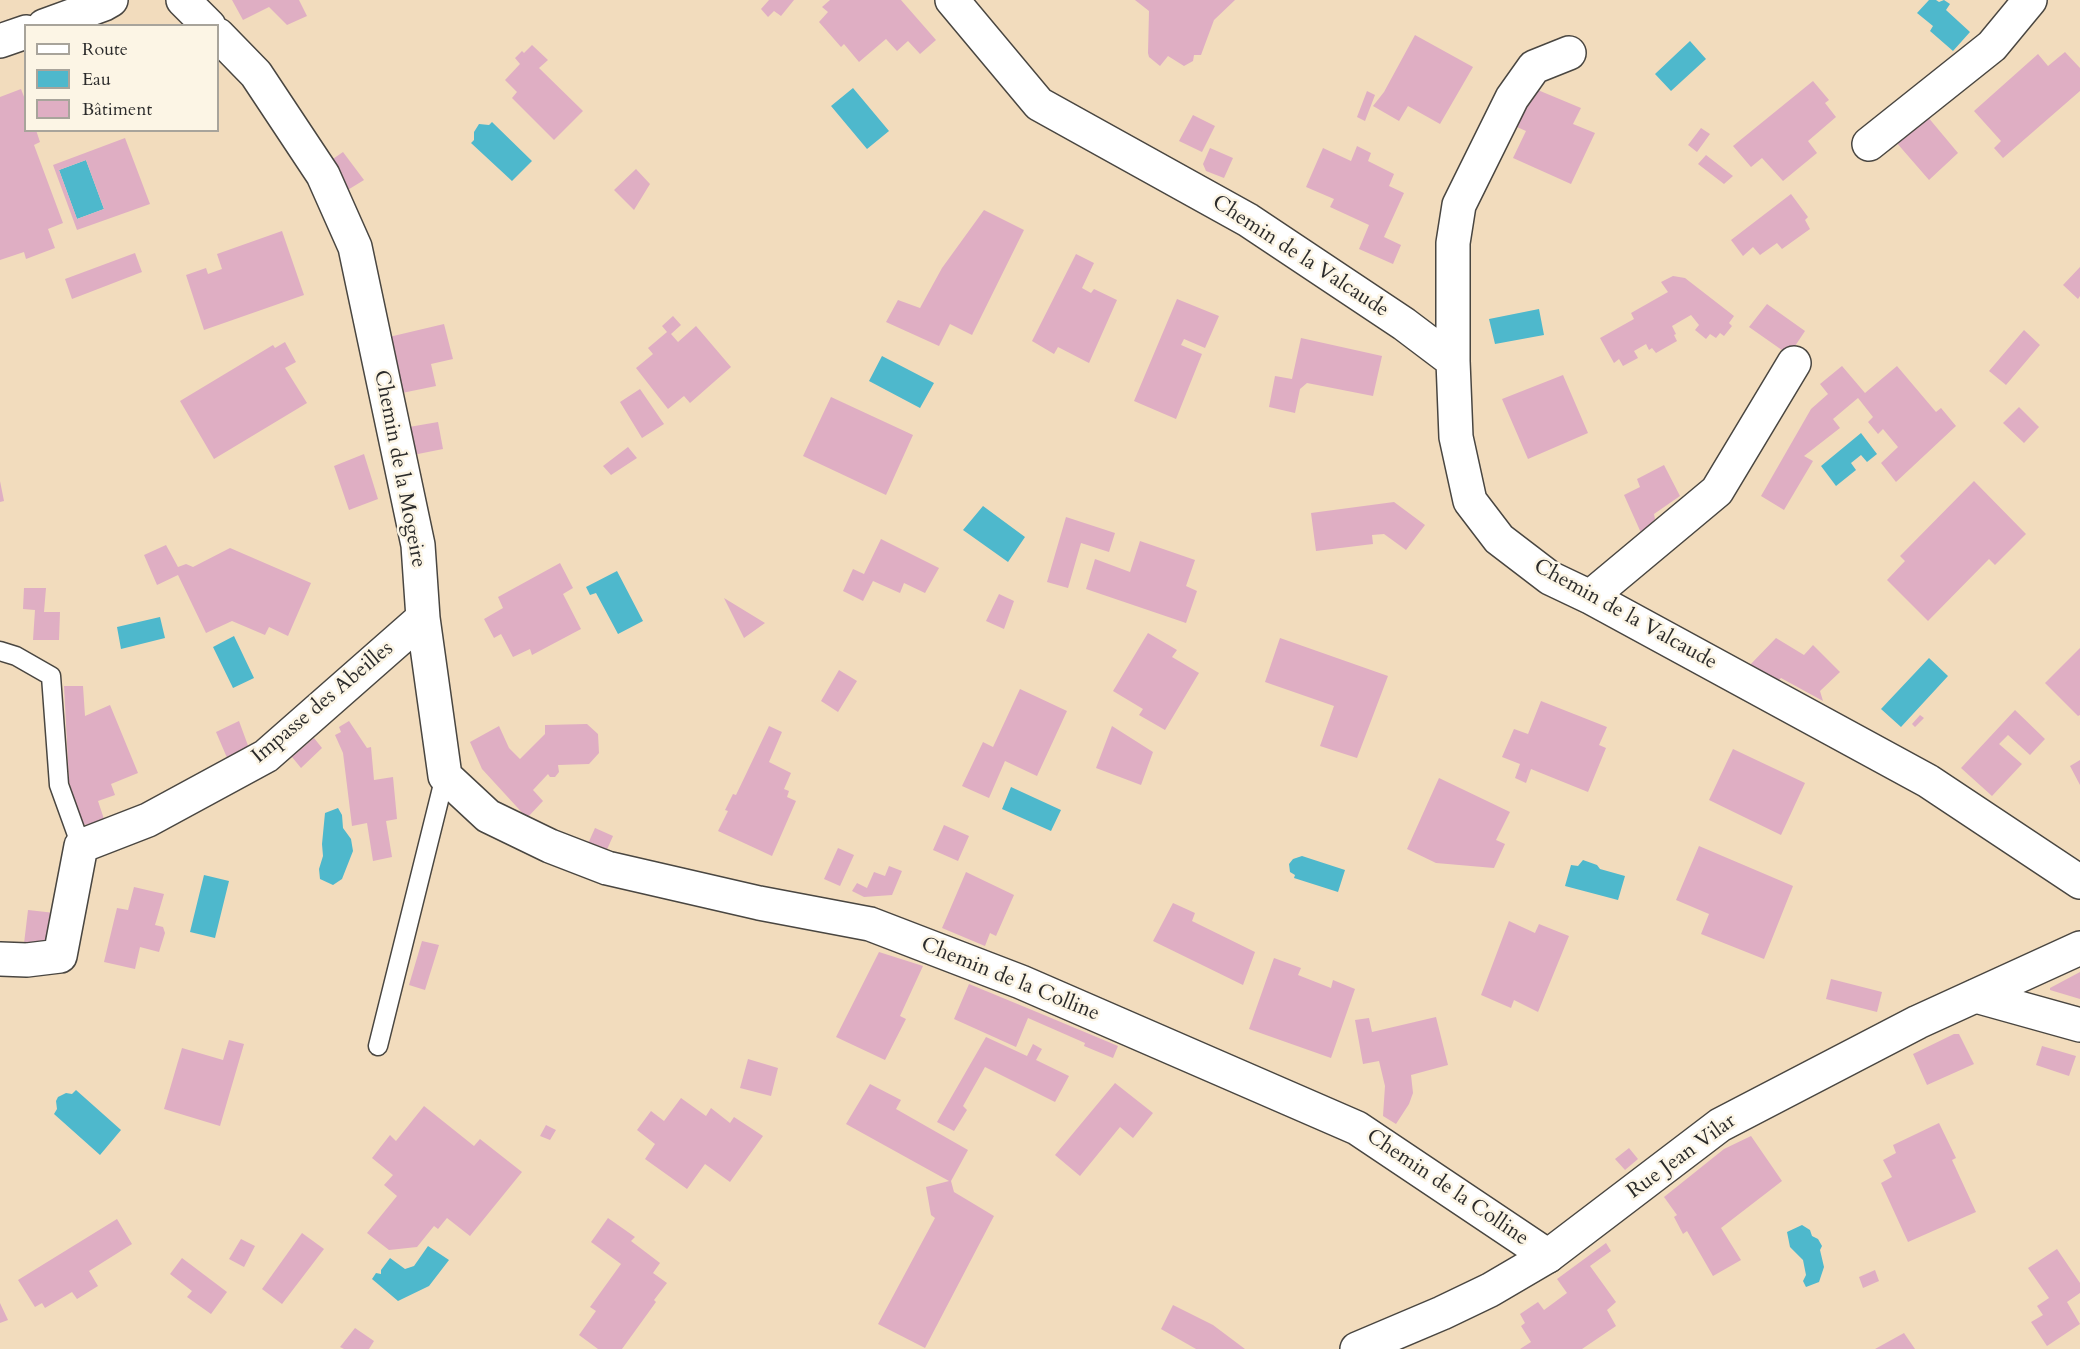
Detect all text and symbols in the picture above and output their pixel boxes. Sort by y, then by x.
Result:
legend [24,24,219,132]
text: Route [82,37,128,62]
text: Eau [82,67,111,92]
text: Bâtiment [82,97,152,122]
street label: Chemin de la Valcaude [1207,190,1393,324]
street label: Chemin de la Mogeire [368,368,430,570]
street label: Chemin de la Valcaude [1529,554,1721,676]
street label: Impasse des Abeilles [247,637,399,769]
street label: Chemin de la Colline [917,933,1103,1027]
street label: Rue Jean Vilar [1623,1109,1741,1205]
street label: Chemin de la Colline [1361,1124,1533,1252]

